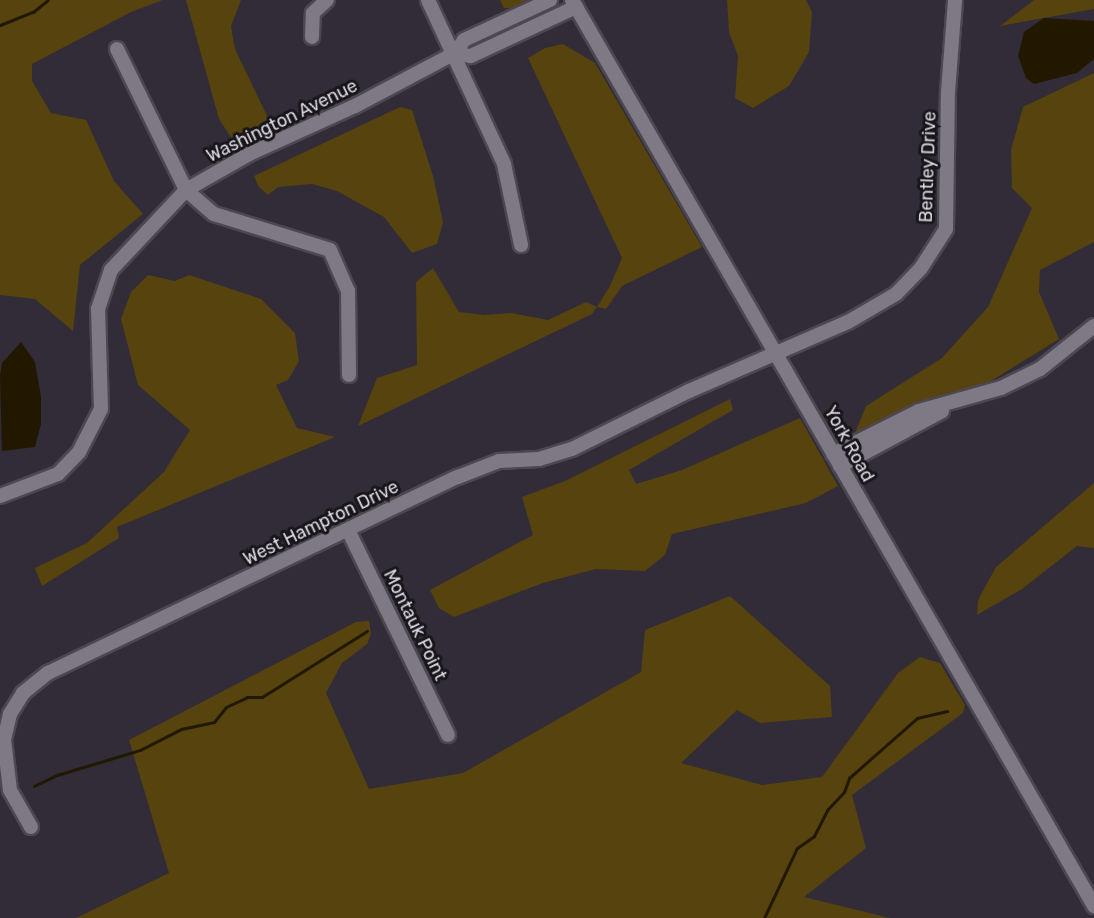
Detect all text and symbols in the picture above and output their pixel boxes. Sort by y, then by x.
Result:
street label: Washington Avenue [203,75,361,167]
street label: Bentley Drive [915,111,941,223]
street label: York Road [819,402,879,486]
street label: West Hampton Drive [240,476,402,570]
street label: Montauk Point [379,566,451,684]

